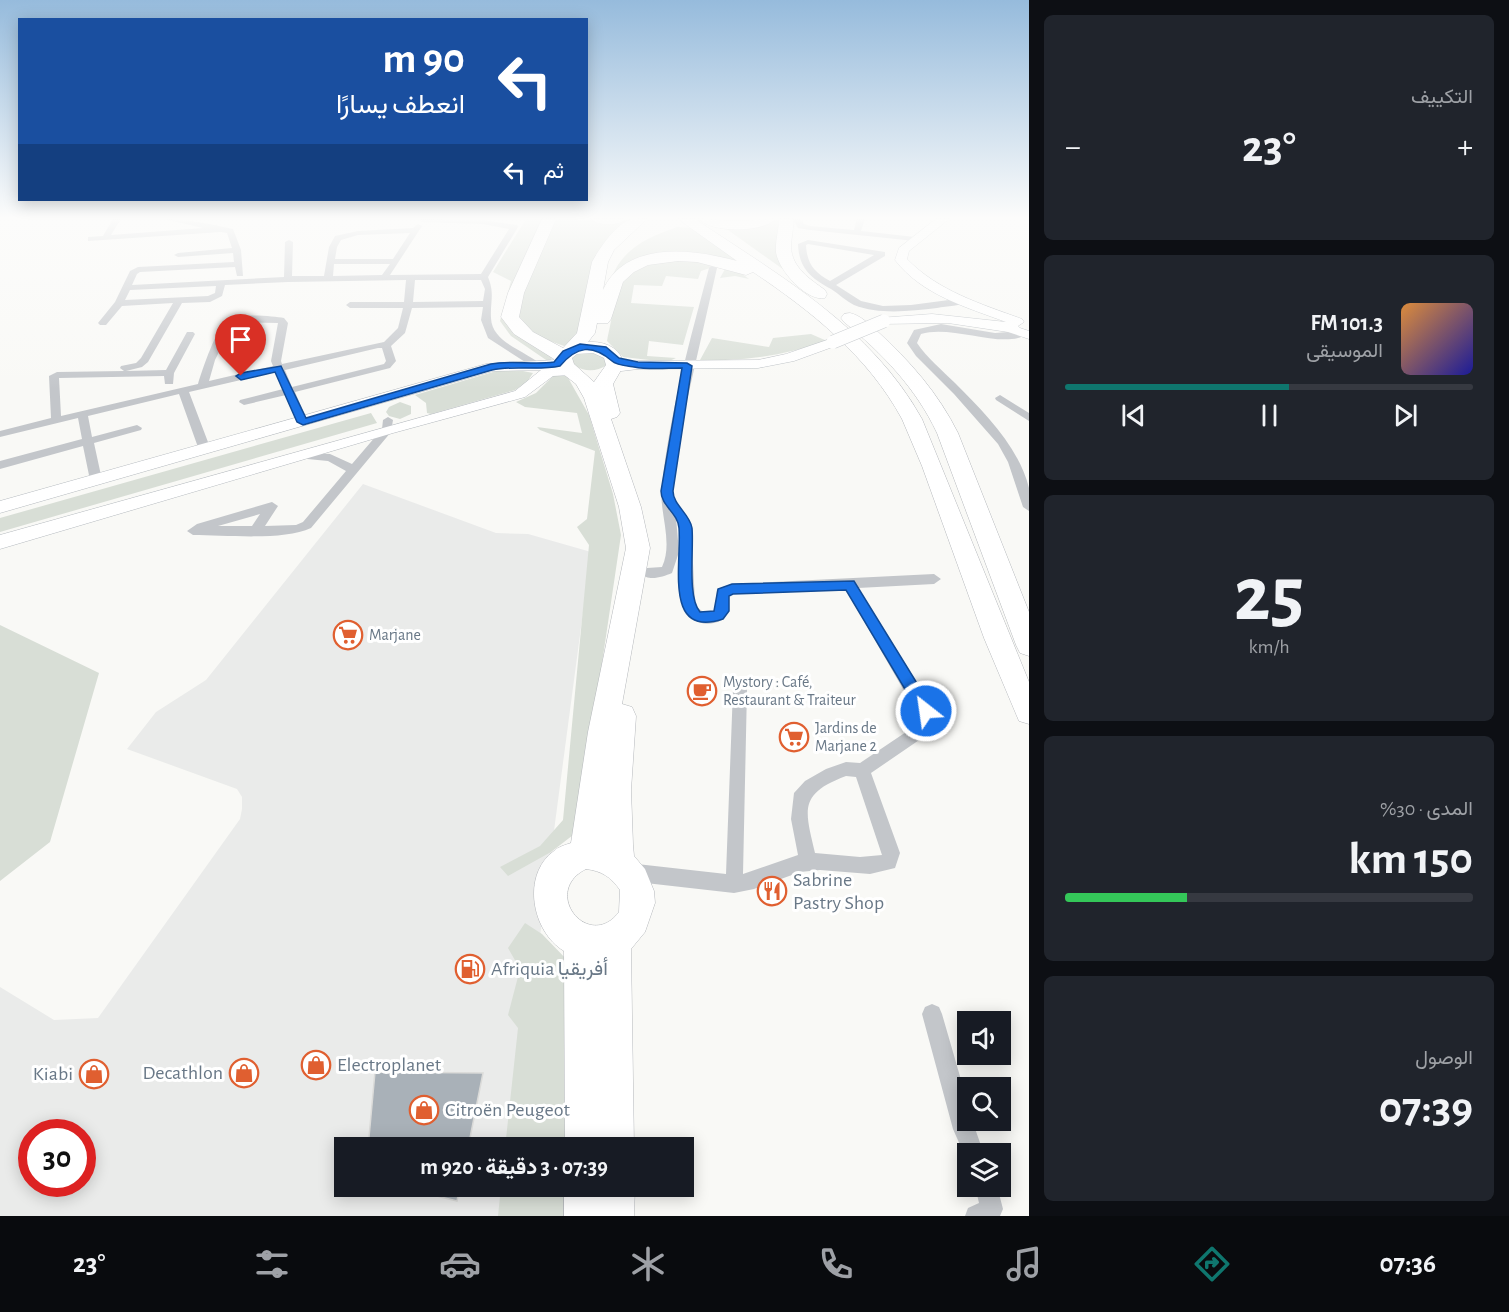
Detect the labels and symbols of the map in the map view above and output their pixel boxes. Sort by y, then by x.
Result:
pin [215,314,266,376]
supermarket icon: Marjane [332,619,364,651]
place label: Marjane [369,627,421,644]
place label: Mystory : Café, Restaurant & Traiteur [723,674,856,708]
cafe icon: Mystory : Café, Restaurant & Traiteur [686,675,718,707]
position arrow [894,679,958,743]
place label: Jardins de Marjane 2 [815,720,877,755]
supermarket icon: Jardins de Marjane 2 [778,721,810,753]
place label: Sabrine Pastry Shop [793,870,884,913]
restaurant icon: Sabrine Pastry Shop [756,875,788,907]
fuel station icon: Afriquia أفريقيا [454,953,486,985]
place label: Afriquia أفريقيا [491,957,608,981]
shop icon: Electroplanet [300,1049,332,1081]
place label: Electroplanet [337,1055,442,1075]
shop icon: Decathlon [228,1057,260,1089]
shop icon: Kiabi [78,1058,110,1090]
place label: Decathlon [142,1063,223,1083]
place label: Kiabi [33,1064,73,1084]
shop icon: Citroën Peugeot [408,1094,440,1126]
place label: Citroën Peugeot [445,1100,570,1120]
speed limit sign: 30 [18,1119,96,1197]

